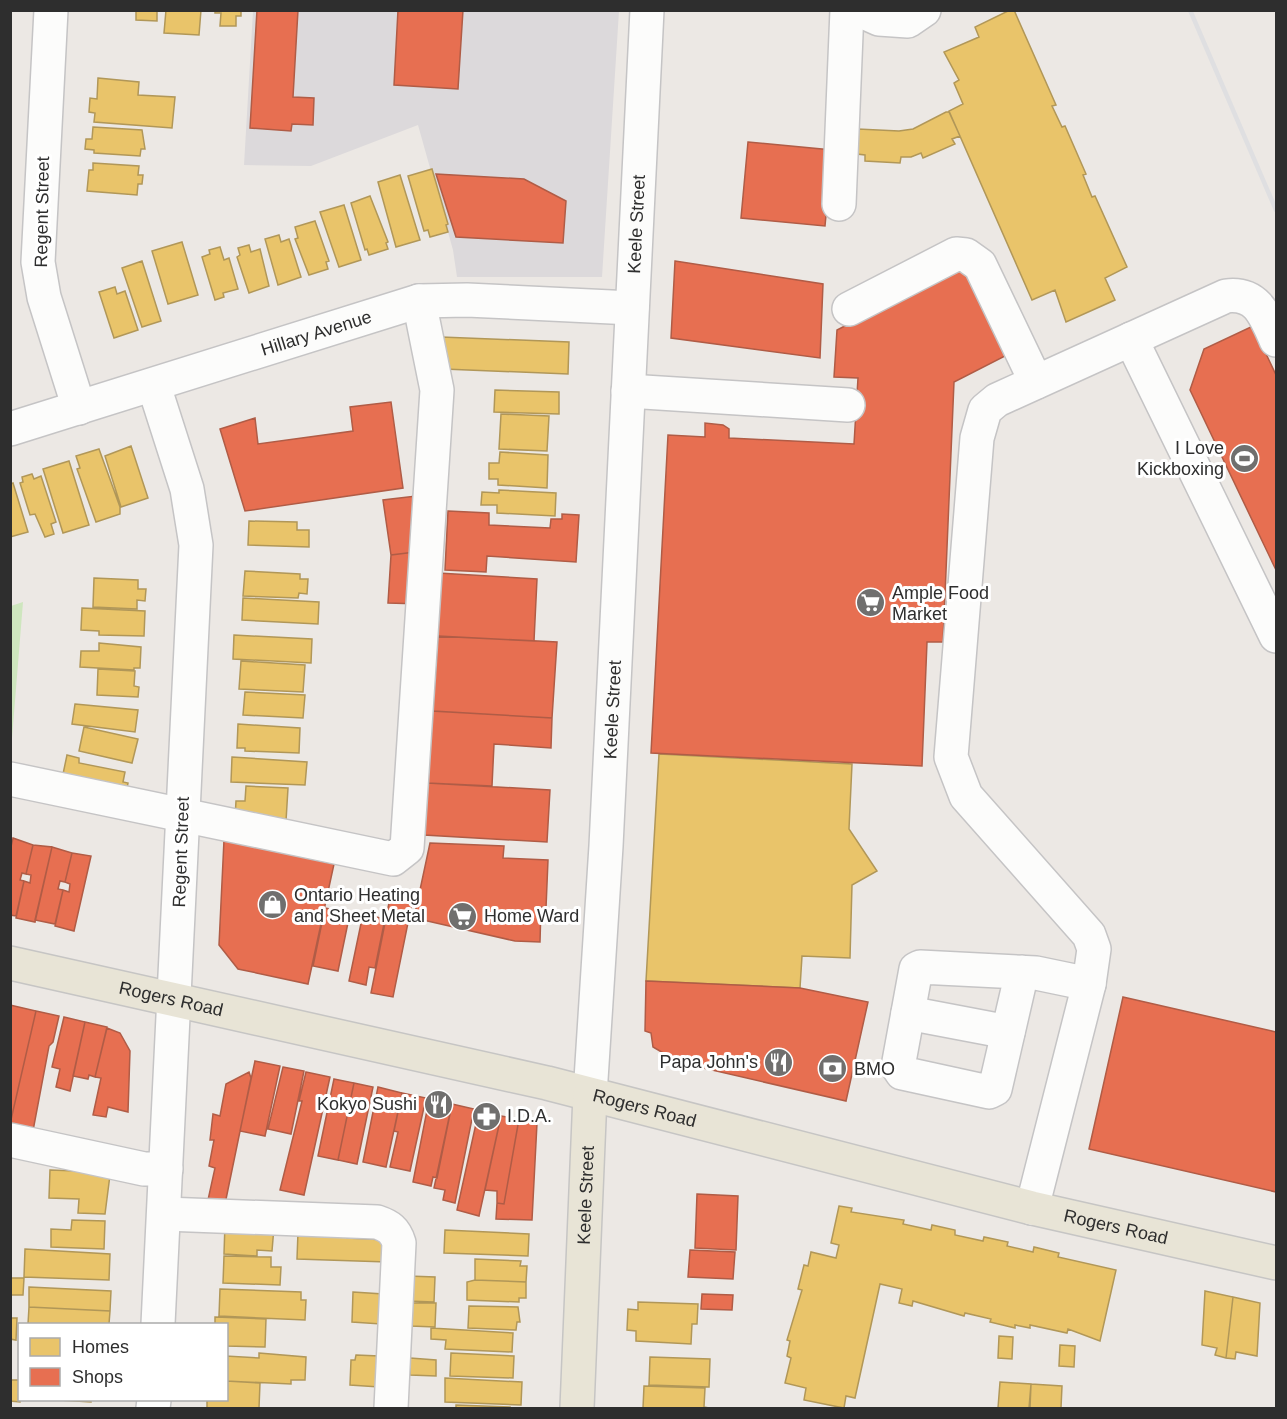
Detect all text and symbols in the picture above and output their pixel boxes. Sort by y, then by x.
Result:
street label: Regent Street [31,156,53,268]
street label: Keele Street [624,174,649,274]
street label: Hillary Avenue [259,306,374,360]
place label: I Love Kickboxing [1137,438,1224,479]
sports icon: I Love Kickboxing [1229,442,1261,474]
place label: Ample Food Market [892,583,989,624]
supermarket icon: Ample Food Market [855,587,887,619]
street label: Keele Street [600,660,625,760]
street label: Regent Street [169,796,193,908]
place label: Ontario Heating and Sheet Metal [294,885,425,926]
shop icon: Ontario Heating and Sheet Metal [257,889,289,921]
supermarket icon: Home Ward [447,900,479,932]
place label: Home Ward [484,906,579,926]
street label: Rogers Road [117,978,225,1020]
restaurant icon: Papa John's [763,1046,795,1078]
place label: Papa John's [659,1052,758,1072]
bank icon: BMO [817,1053,849,1085]
place label: BMO [854,1059,895,1079]
street label: Rogers Road [591,1085,698,1131]
restaurant icon: Kokyo Sushi [422,1088,454,1120]
place label: Kokyo Sushi [317,1094,417,1114]
pharmacy icon: I.D.A. [470,1100,502,1132]
place label: I.D.A. [507,1106,552,1126]
street label: Keele Street [574,1145,598,1245]
street label: Rogers Road [1062,1205,1170,1248]
legend [18,1323,228,1401]
text: Homes [72,1337,129,1357]
text: Shops [72,1367,123,1387]

